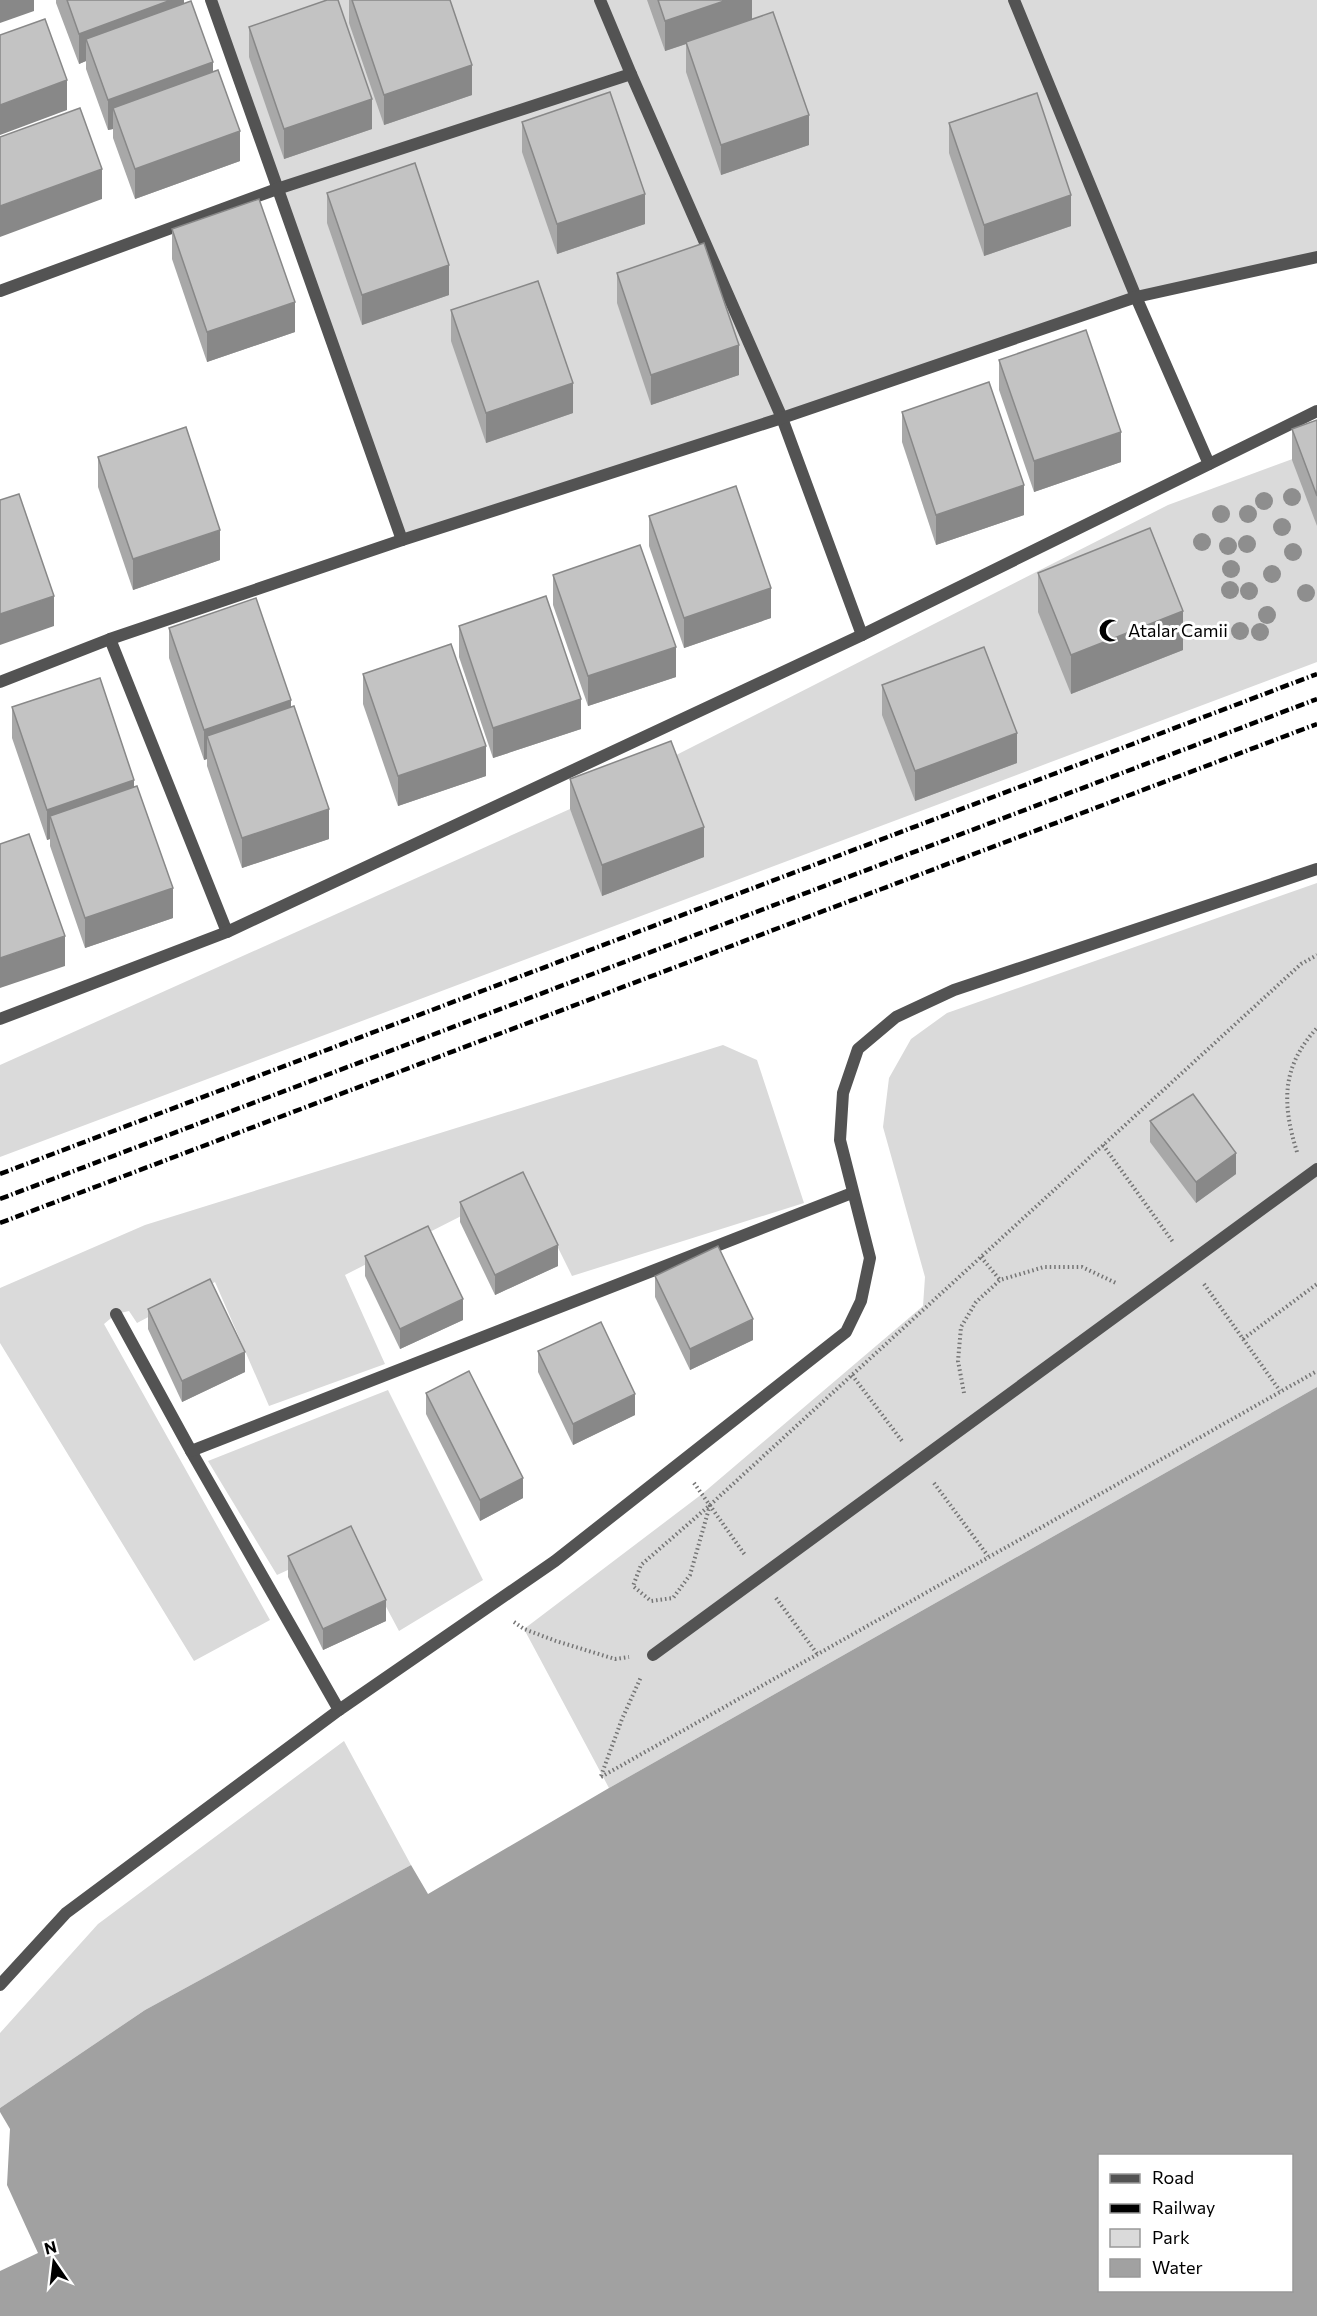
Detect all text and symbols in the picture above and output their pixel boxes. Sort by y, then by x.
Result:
mosque icon: Atalar Camii [1097,618,1123,644]
place label: Atalar Camii [1128,619,1228,641]
legend [1098,2154,1293,2292]
text: Road [1152,2166,1194,2188]
text: Railway [1152,2196,1215,2218]
text: Park [1152,2226,1190,2248]
north arrow [24,2232,84,2292]
text: N [42,2236,58,2258]
text: Water [1152,2256,1203,2278]

